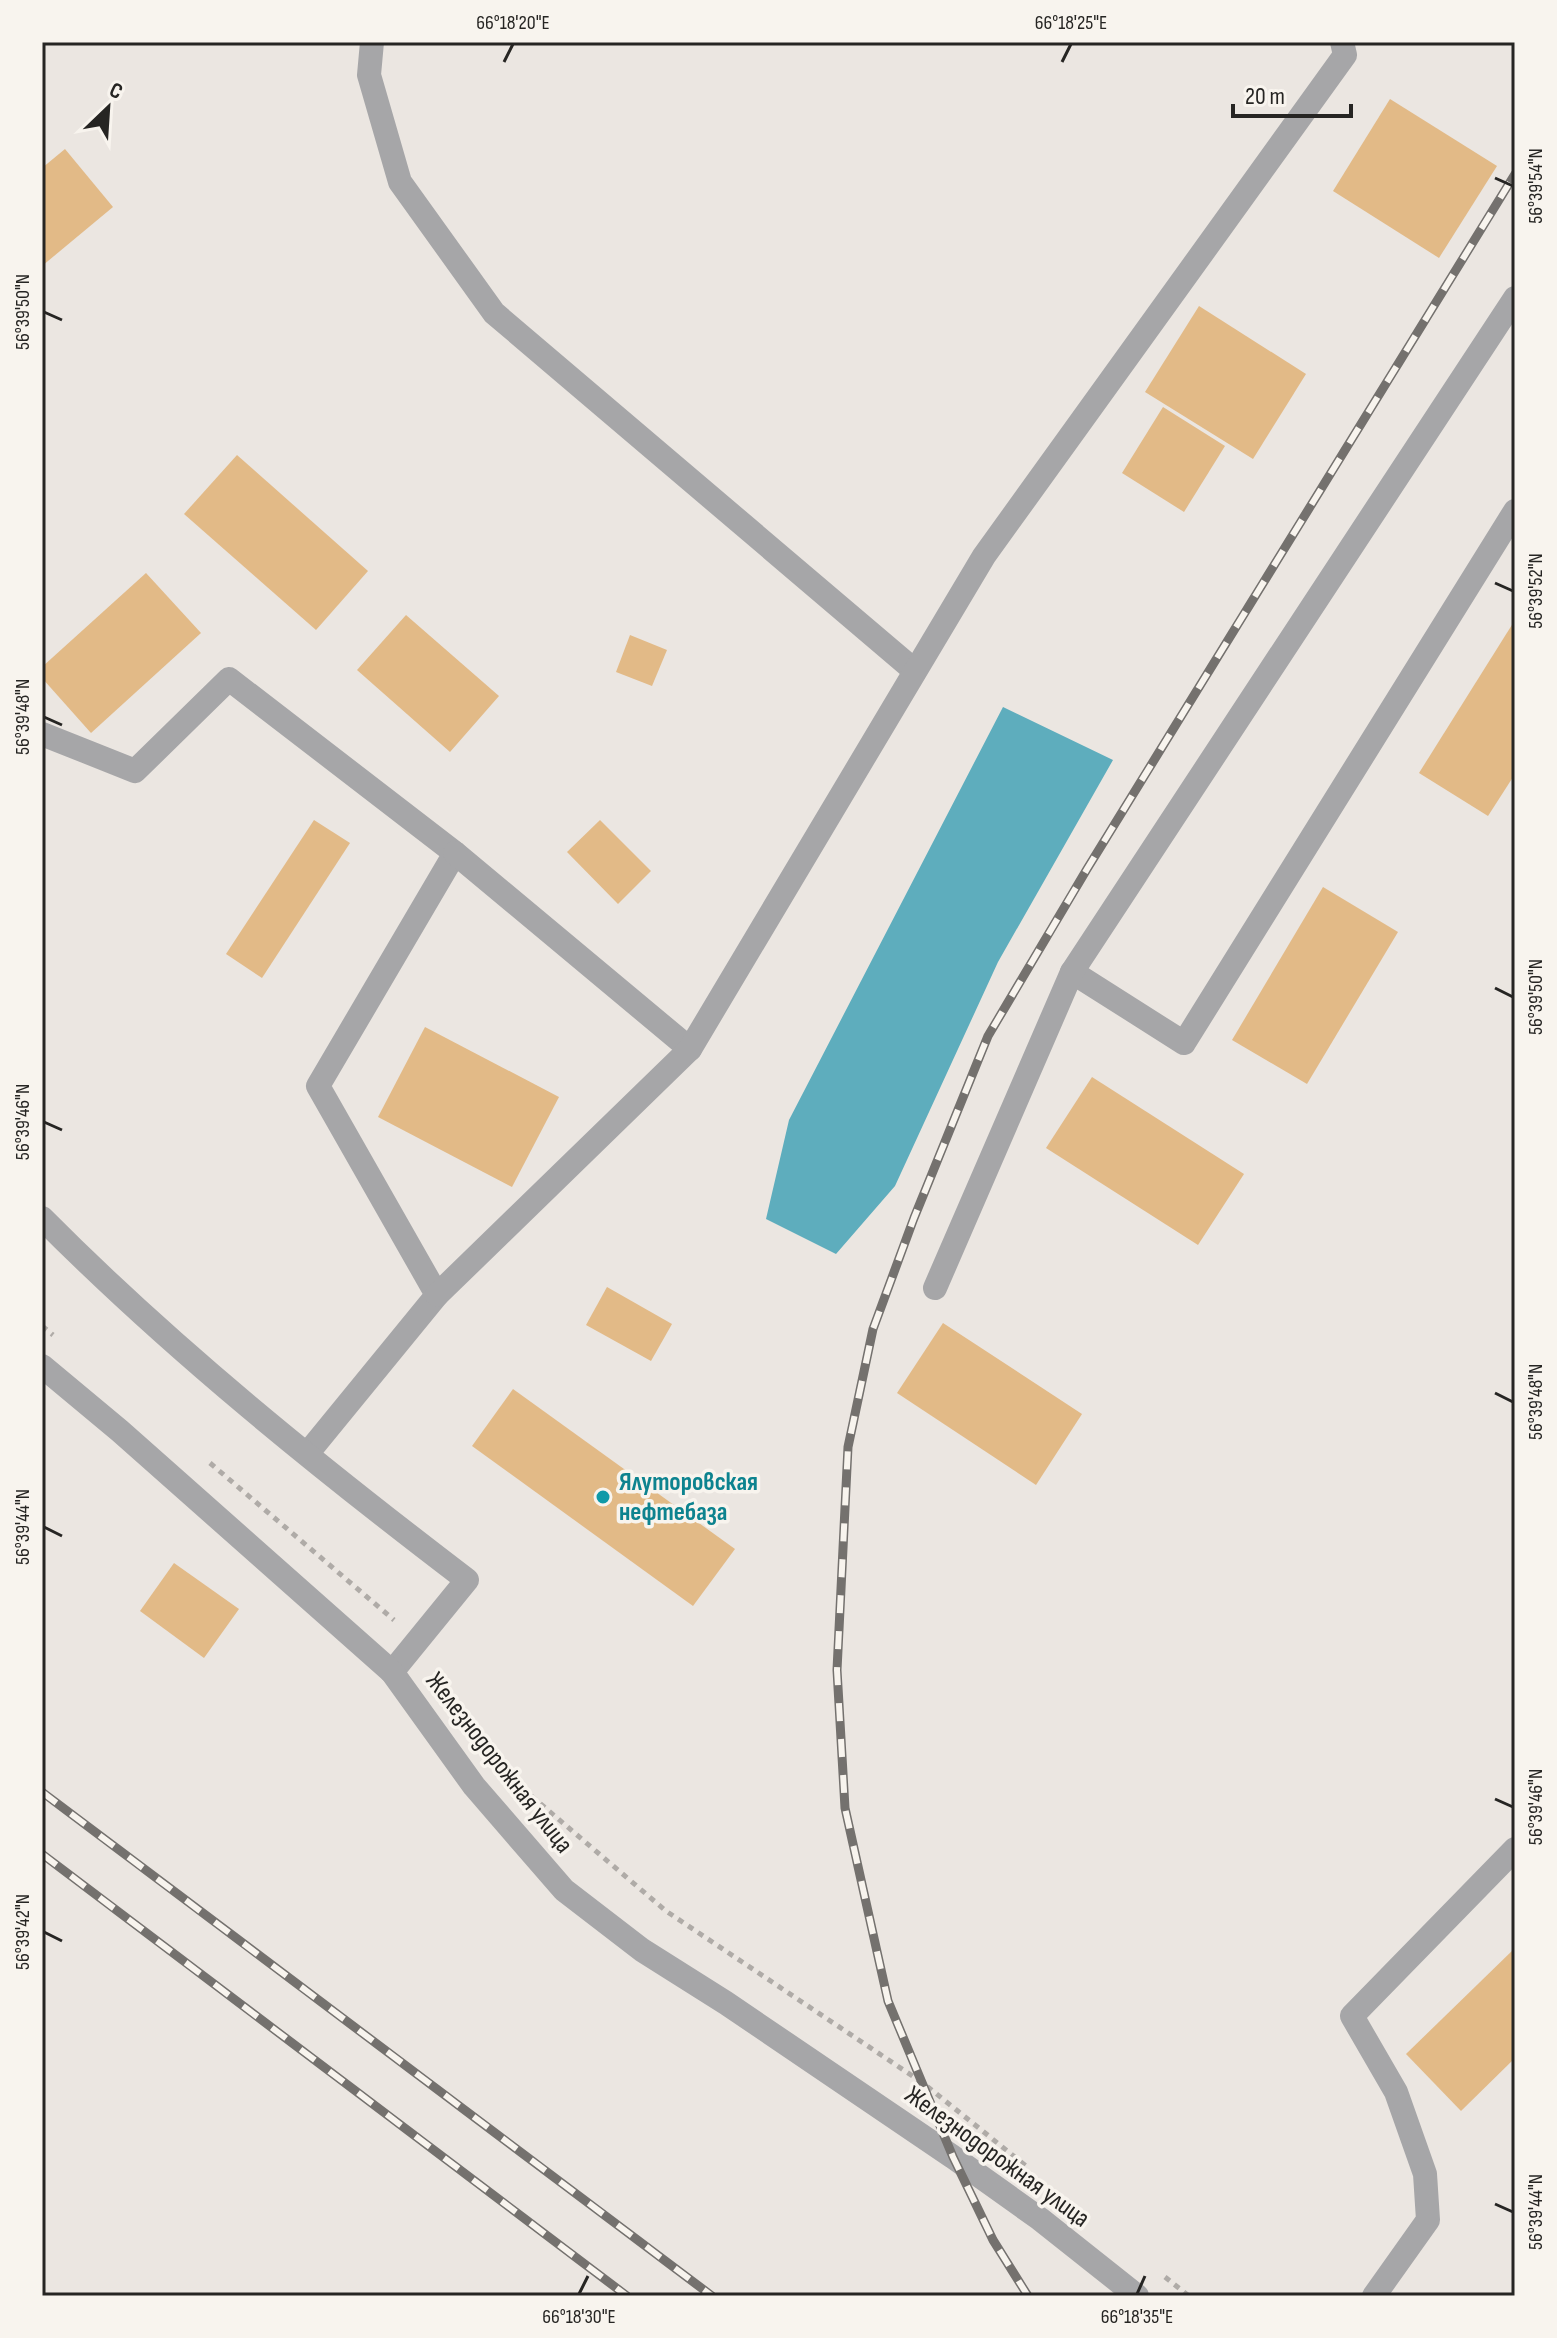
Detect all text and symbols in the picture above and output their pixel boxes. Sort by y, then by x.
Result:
text: 66°18'20"E [476,11,550,35]
text: 66°18'25"E [1035,11,1107,35]
north arrow [68,68,148,148]
scale bar [1233,68,1351,118]
text: С [105,77,127,106]
text: 20 m [1245,82,1285,111]
text: 56°39'54"N [1524,148,1548,224]
text: 56°39'50"N [11,274,35,350]
text: 56°39'52"N [1524,553,1548,629]
text: 56°39'48"N [11,679,35,755]
text: 56°39'50"N [1524,959,1548,1035]
text: 56°39'46"N [11,1084,35,1160]
text: 56°39'48"N [1524,1364,1548,1440]
place label: Ялуторовская нефтебаза [619,1467,758,1528]
marker: Ялуторовская нефтебаза [594,1488,612,1506]
text: 56°39'44"N [11,1489,35,1565]
street label: Железнодорожная улица [419,1666,579,1860]
text: 56°39'46"N [1524,1769,1548,1845]
text: 56°39'42"N [11,1894,35,1970]
street label: Железнодорожная улица [899,2080,1095,2234]
text: 56°39'44"N [1524,2174,1548,2250]
text: 66°18'30"E [542,2305,616,2329]
text: 66°18'35"E [1101,2305,1173,2329]

